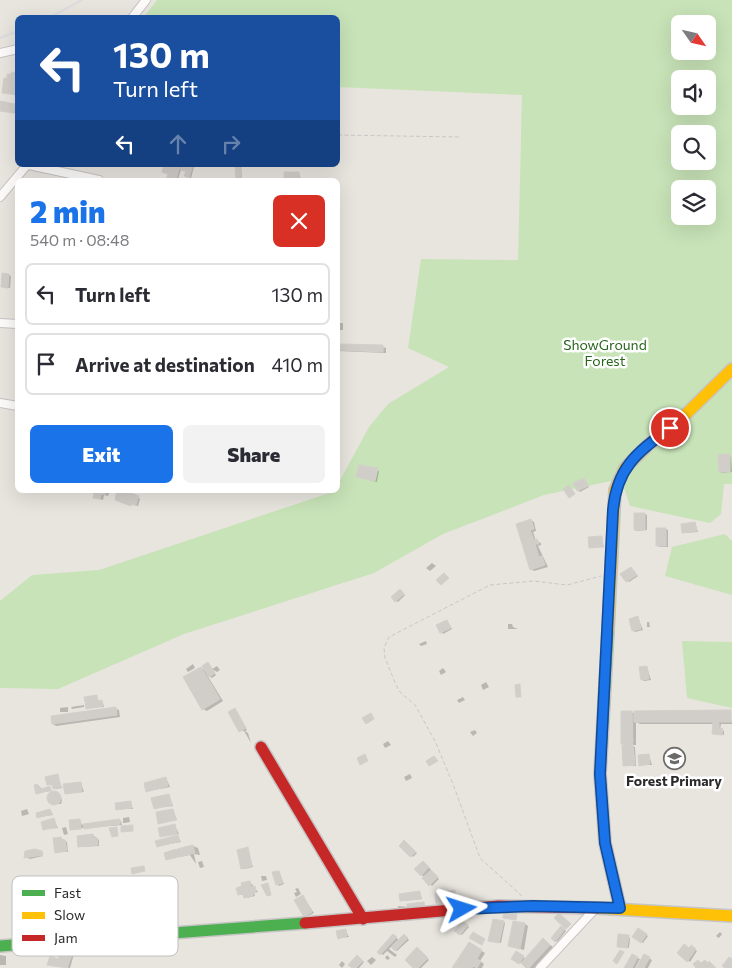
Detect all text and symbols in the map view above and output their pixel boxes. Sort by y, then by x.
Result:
north arrow [671,15,716,60]
map controls [671,15,716,225]
text: 130 m [113,32,210,75]
icon: left [30,35,95,100]
button: sound [671,70,716,115]
text: Turn left [113,75,198,102]
button: search [671,125,716,170]
icon: left [111,130,139,158]
icon: ahead [164,130,192,158]
icon: right [217,130,245,158]
button: layers [671,180,716,225]
text: 2 min [30,192,105,229]
button: close [273,195,325,247]
text: 540 m · 08:48 [30,230,129,249]
icon: left [32,280,60,308]
text: Turn left [75,283,150,306]
text: 130 m [271,283,323,306]
park label: ShowGround Forest [563,336,647,369]
icon: arrive [32,350,60,378]
text: Arrive at destination [75,353,255,376]
text: 410 m [271,353,323,376]
pin [649,407,691,449]
icon: arrive [656,414,684,442]
button: Exit [30,425,173,483]
button: Share [183,425,325,483]
school or university icon: Forest Primary [662,746,686,770]
place label: Forest Primary [626,772,722,789]
legend [12,876,178,956]
position arrow [435,882,487,934]
text: Fast [54,884,81,901]
text: Slow [54,906,85,923]
text: Jam [54,929,78,946]

